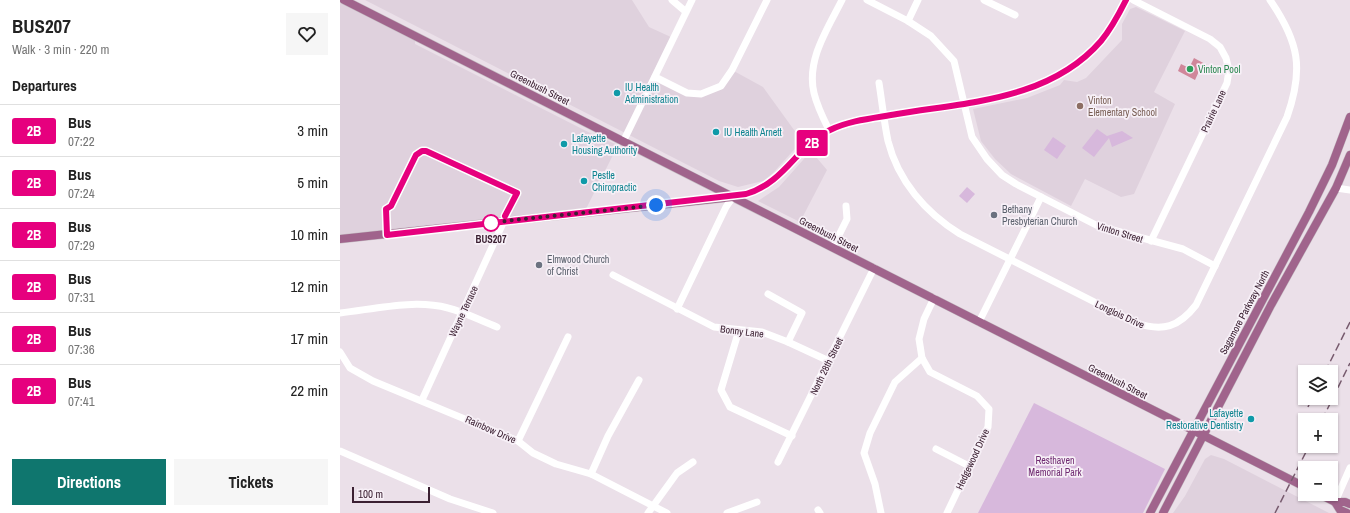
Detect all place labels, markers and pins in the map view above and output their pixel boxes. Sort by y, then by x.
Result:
place label: Vinton Pool [1198,63,1240,76]
marker: Vinton Pool [1185,64,1195,74]
place label: IU Health Administration [624,81,678,106]
marker: IU Health Administration [612,88,622,98]
place label: Vinton Elementary School [1088,94,1157,119]
marker: Vinton Elementary School [1075,101,1085,111]
place label: IU Health Arnett [724,126,783,139]
marker: IU Health Arnett [711,127,721,137]
place label: Lafayette Housing Authority [572,132,638,157]
marker: Lafayette Housing Authority [559,139,569,149]
place label: Pestle Chiropractic [592,169,637,194]
marker: Pestle Chiropractic [579,176,589,186]
place label: Bethany Presbyterian Church [1002,203,1077,228]
marker: Bethany Presbyterian Church [989,210,999,220]
marker: BUS207 [482,214,500,232]
place label: BUS207 [476,233,507,246]
place label: Elmwood Church of Christ [547,253,609,278]
marker: Elmwood Church of Christ [534,260,544,270]
place label: Lafayette Restorative Dentistry [1166,407,1244,432]
marker: Lafayette Restorative Dentistry [1246,414,1256,424]

